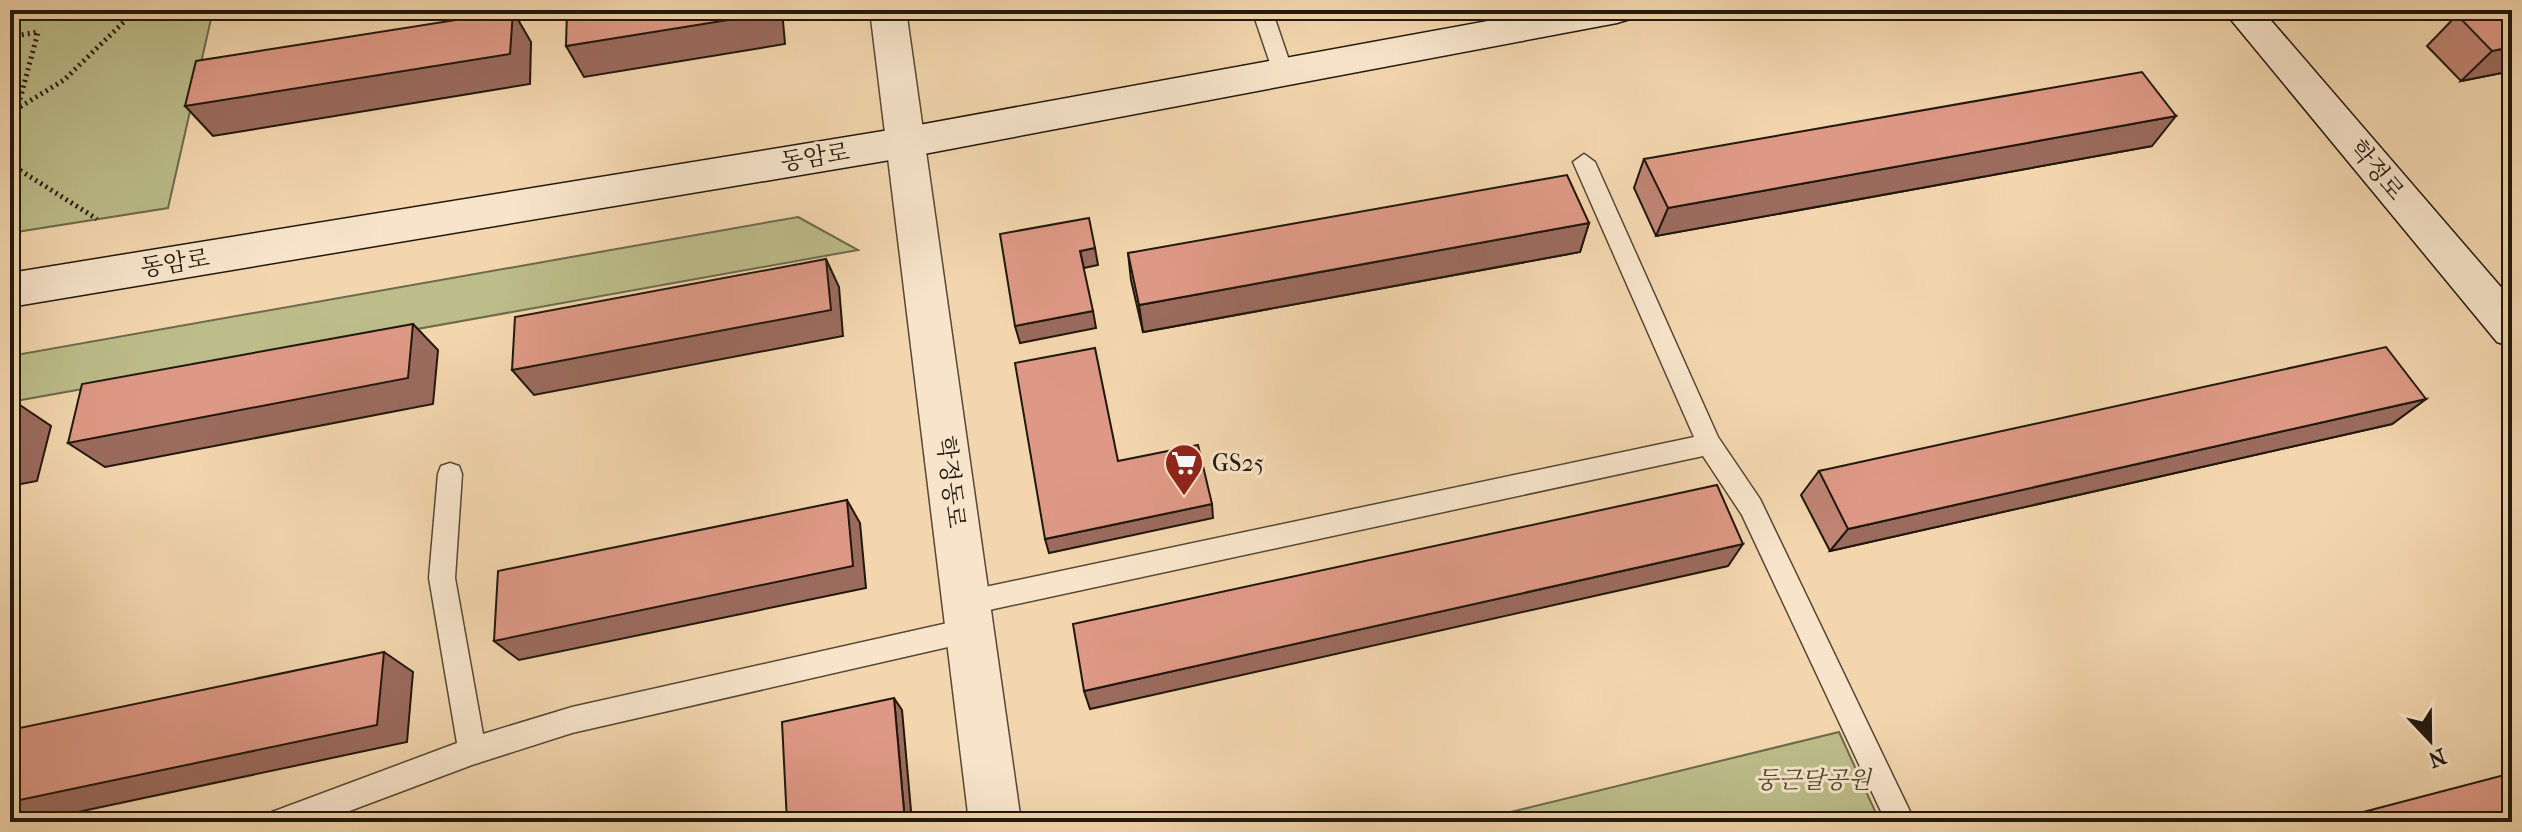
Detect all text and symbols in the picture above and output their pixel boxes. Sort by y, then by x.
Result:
street label: 학정로 [2344,134,2410,206]
street label: 동암로 [778,138,852,176]
street label: 동암로 [138,244,212,282]
street label: 학정동로 [931,434,971,530]
supermarket icon: GS25 [1163,442,1205,497]
place label: GS25 [1212,449,1264,477]
north arrow [2390,700,2470,780]
text: N [2424,742,2450,773]
park label: 둥근달공원 [1755,766,1873,794]

